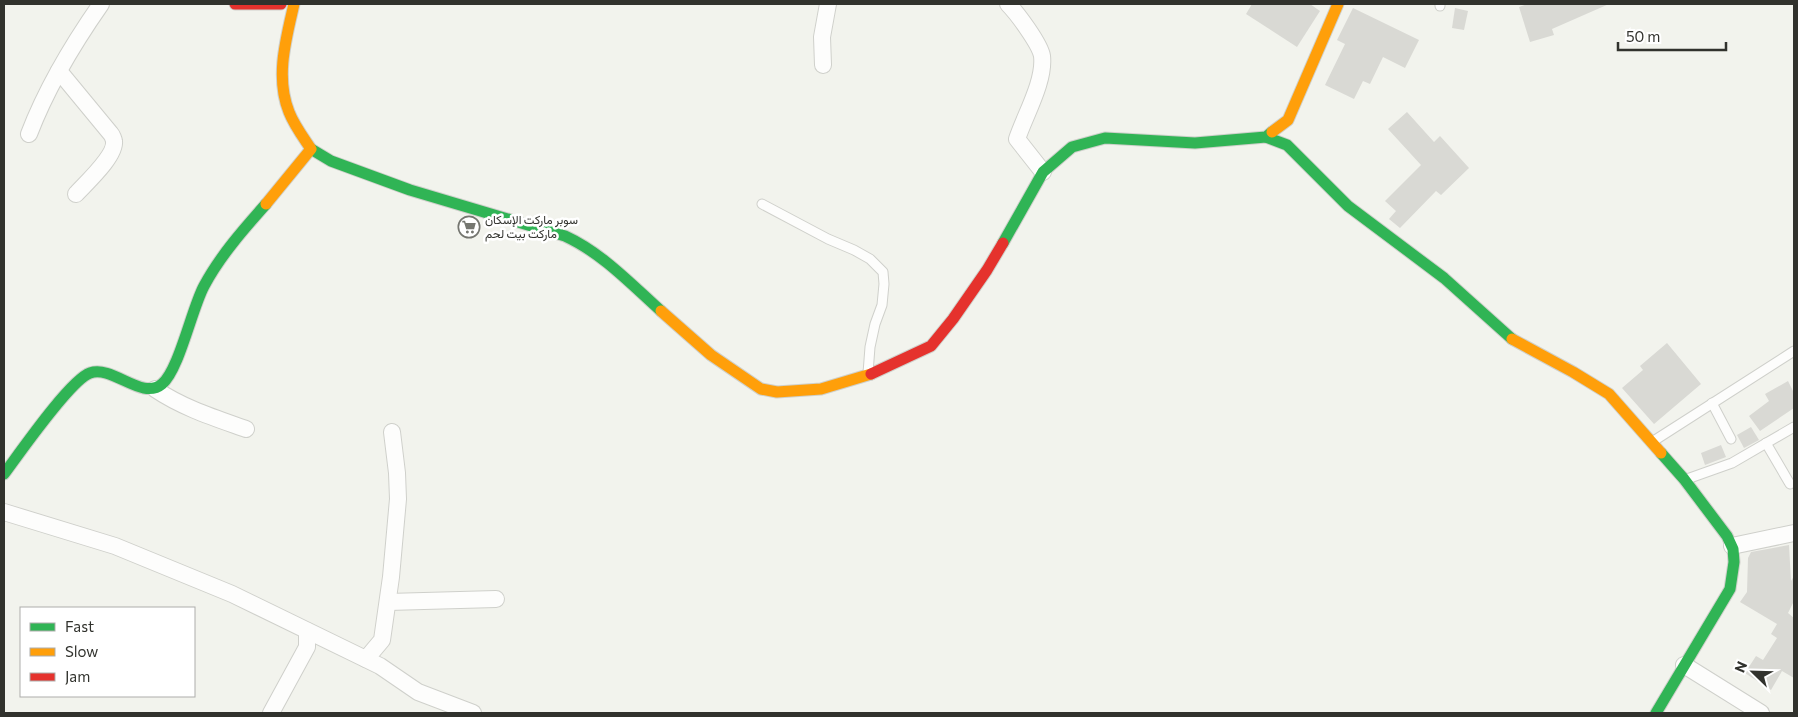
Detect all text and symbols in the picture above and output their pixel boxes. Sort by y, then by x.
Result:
scale bar [1618,20,1726,52]
text: 50 m [1626,27,1660,45]
place label: سوبر ماركت الإسكان ماركت بيت لحم [485,212,578,242]
supermarket icon: سوبر ماركت الإسكان ماركت بيت لحم [457,215,481,239]
legend [20,607,195,697]
text: Fast [65,617,94,635]
text: Slow [65,642,98,660]
north arrow [1728,647,1778,697]
text: N [1731,659,1750,675]
text: Jam [65,667,90,685]

